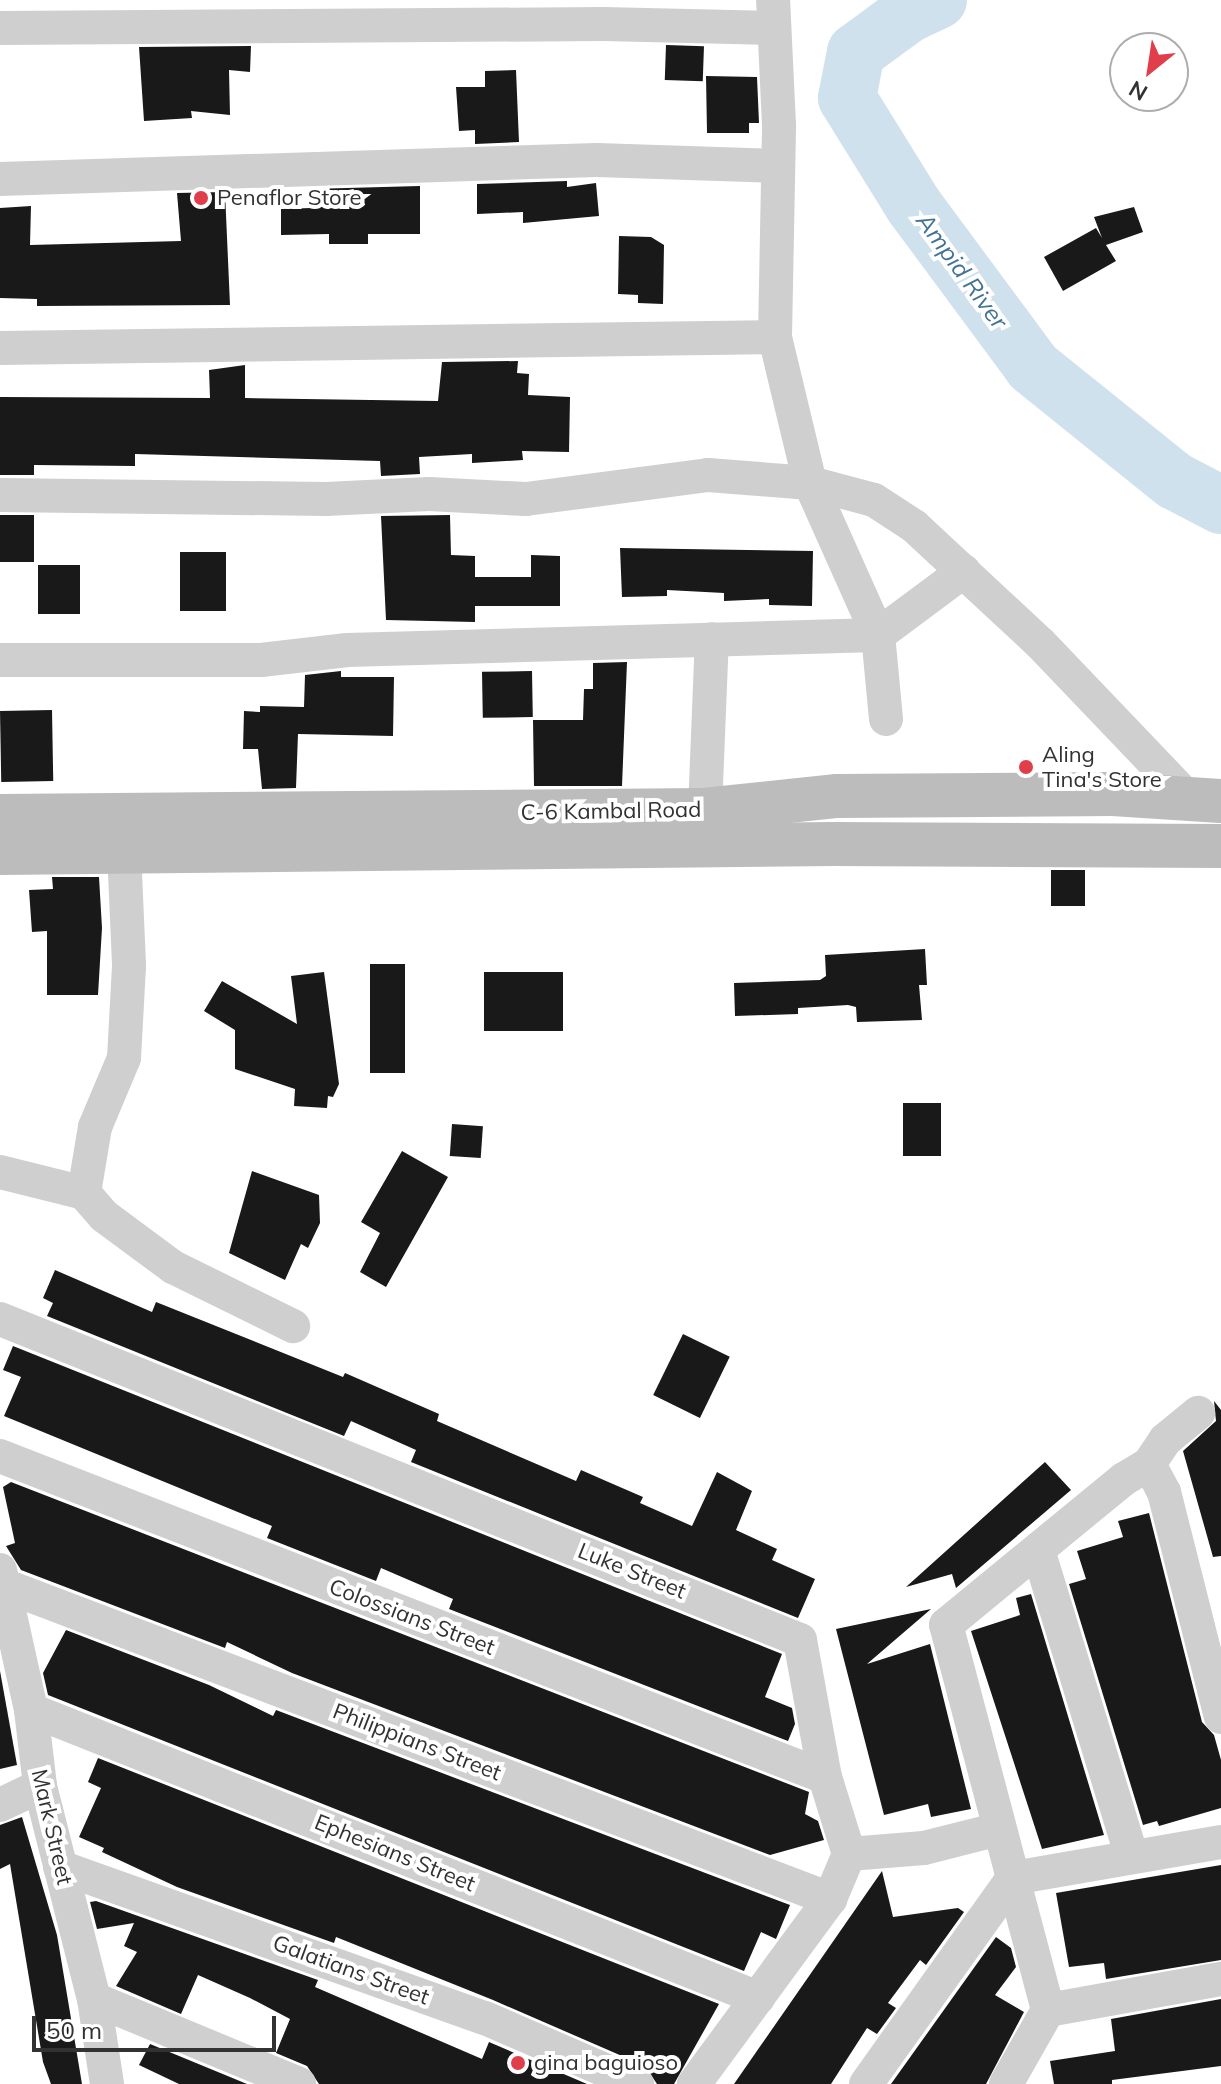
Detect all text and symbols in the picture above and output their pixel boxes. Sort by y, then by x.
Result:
north arrow [1109,32,1189,112]
text: N [1124,75,1152,107]
place label: Penaflor Store [217,185,361,211]
marker: Penaflor Store [192,189,210,207]
water label: Ampid River [910,207,1014,335]
place label: Aling Tina's Store [1042,741,1162,792]
marker: Aling Tina's Store [1017,758,1035,776]
street label: C-6 Kambal Road [521,796,701,826]
street label: Luke Street [574,1537,690,1605]
street label: Colossians Street [325,1573,499,1661]
street label: Philippians Street [329,1698,505,1786]
street label: Mark Street [26,1767,78,1887]
street label: Ephesians Street [311,1809,479,1897]
street label: Galatians Street [269,1930,433,2010]
scale bar [36,2000,280,2050]
text: 50 m [46,2015,102,2045]
place label: gina baguioso [534,2050,678,2076]
marker: gina baguioso [509,2054,527,2072]

